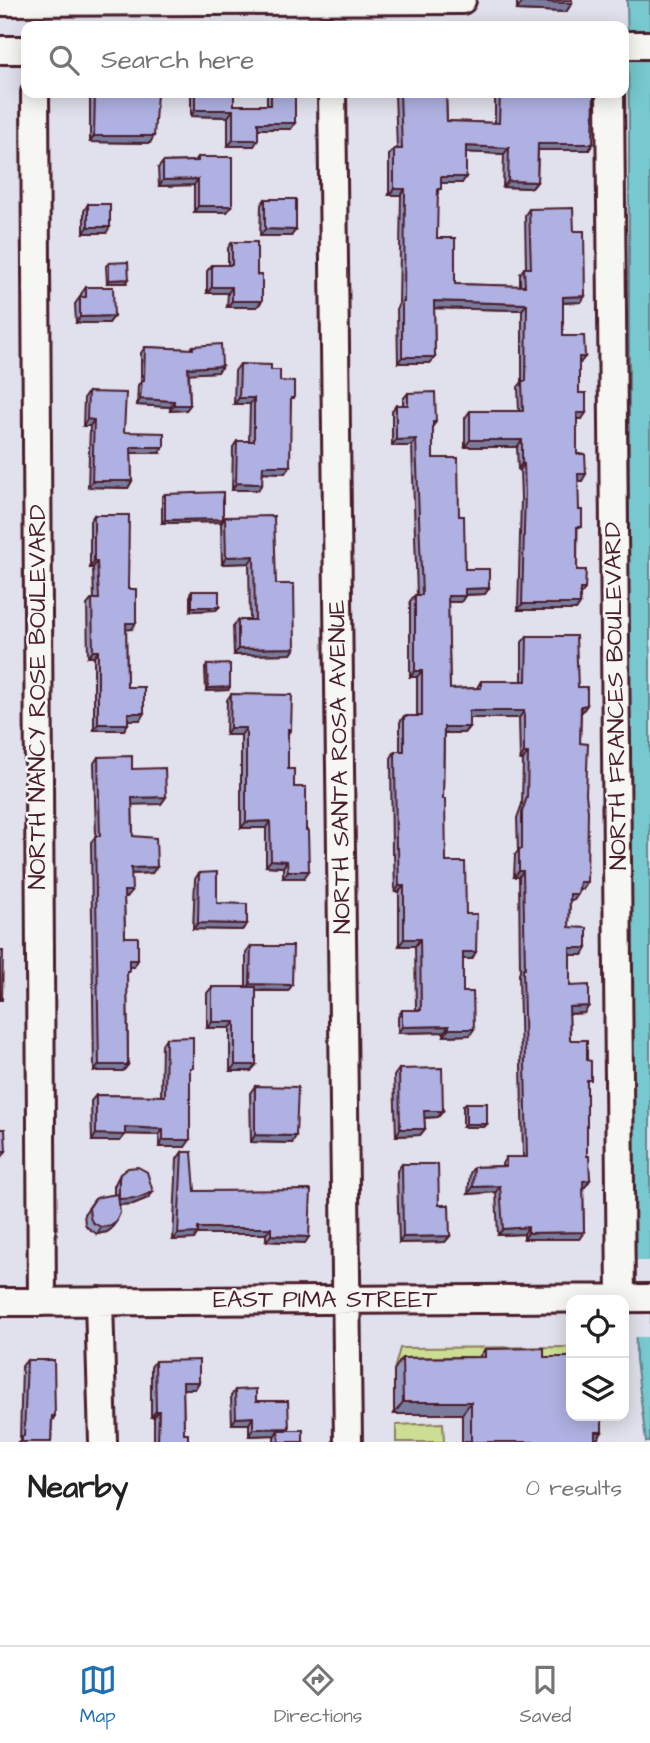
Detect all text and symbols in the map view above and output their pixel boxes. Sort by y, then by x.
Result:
search box [21,21,629,98]
icon: search [45,41,83,79]
text: Search here [101,42,254,78]
street label: NORTH NANCY ROSE BOULEVARD [21,504,55,890]
street label: NORTH FRANCES BOULEVARD [596,522,636,870]
street label: NORTH SANTA ROSA AVENUE [320,600,360,934]
street label: EAST PIMA STREET [213,1283,437,1317]
map controls [566,1295,629,1421]
button: locate [566,1295,629,1358]
button: layers [566,1358,629,1421]
text: Nearby [28,1467,128,1509]
text: 0 results [525,1472,622,1504]
tab: Map [79,1661,117,1730]
tab: Directions [274,1661,362,1730]
tab: Saved [520,1661,571,1730]

